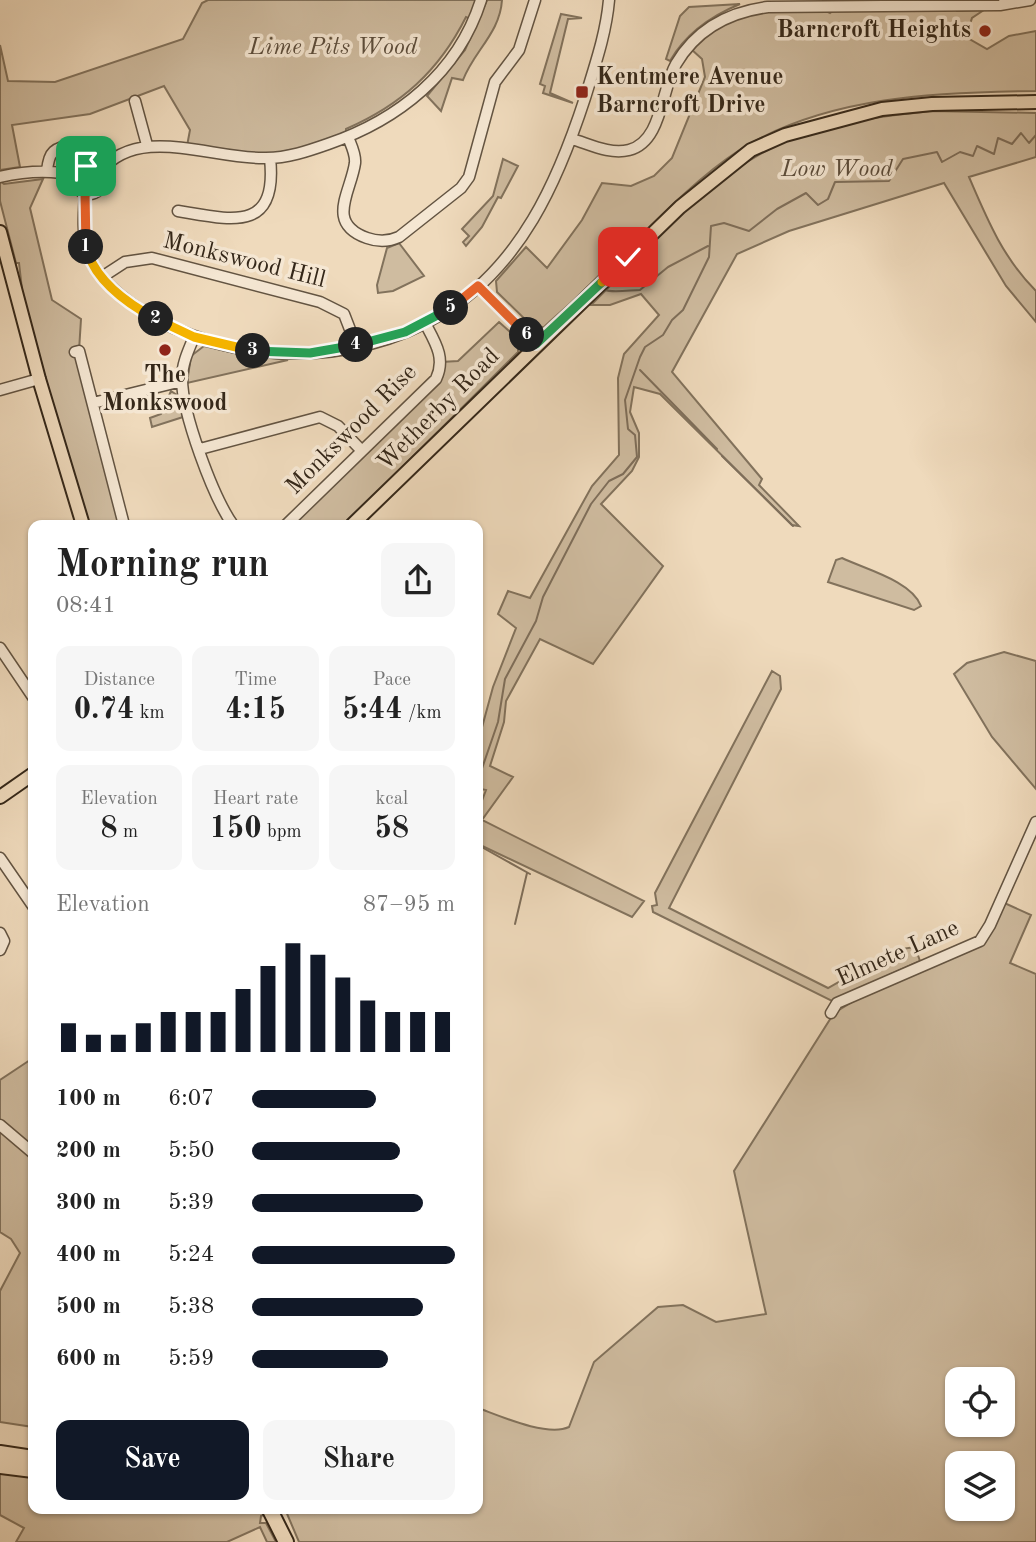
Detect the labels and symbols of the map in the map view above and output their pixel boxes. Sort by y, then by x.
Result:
place label: Barncroft Heights [776,19,971,43]
marker: Barncroft Heights [977,23,993,39]
park label: Lime Pits Wood [247,36,418,60]
place label: Kentmere Avenue Barncroft Drive [596,66,784,118]
marker: Kentmere Avenue Barncroft Drive [574,84,590,100]
pin [56,136,116,196]
park label: Low Wood [780,158,893,182]
pin [598,227,658,287]
street label: Monkswood Hill [160,229,328,293]
pin: 1 [68,230,104,264]
pin: 5 [434,290,468,326]
pin: 2 [138,302,174,336]
pin: 6 [510,318,544,352]
pin: 4 [338,328,374,362]
pin: 3 [236,334,270,368]
marker: The Monkswood [157,342,173,358]
street label: Wetherby Road [373,344,505,476]
street label: Monkswood Rise [282,360,422,500]
place label: The Monkswood [103,364,228,416]
street label: Elmete Lane [833,916,963,992]

